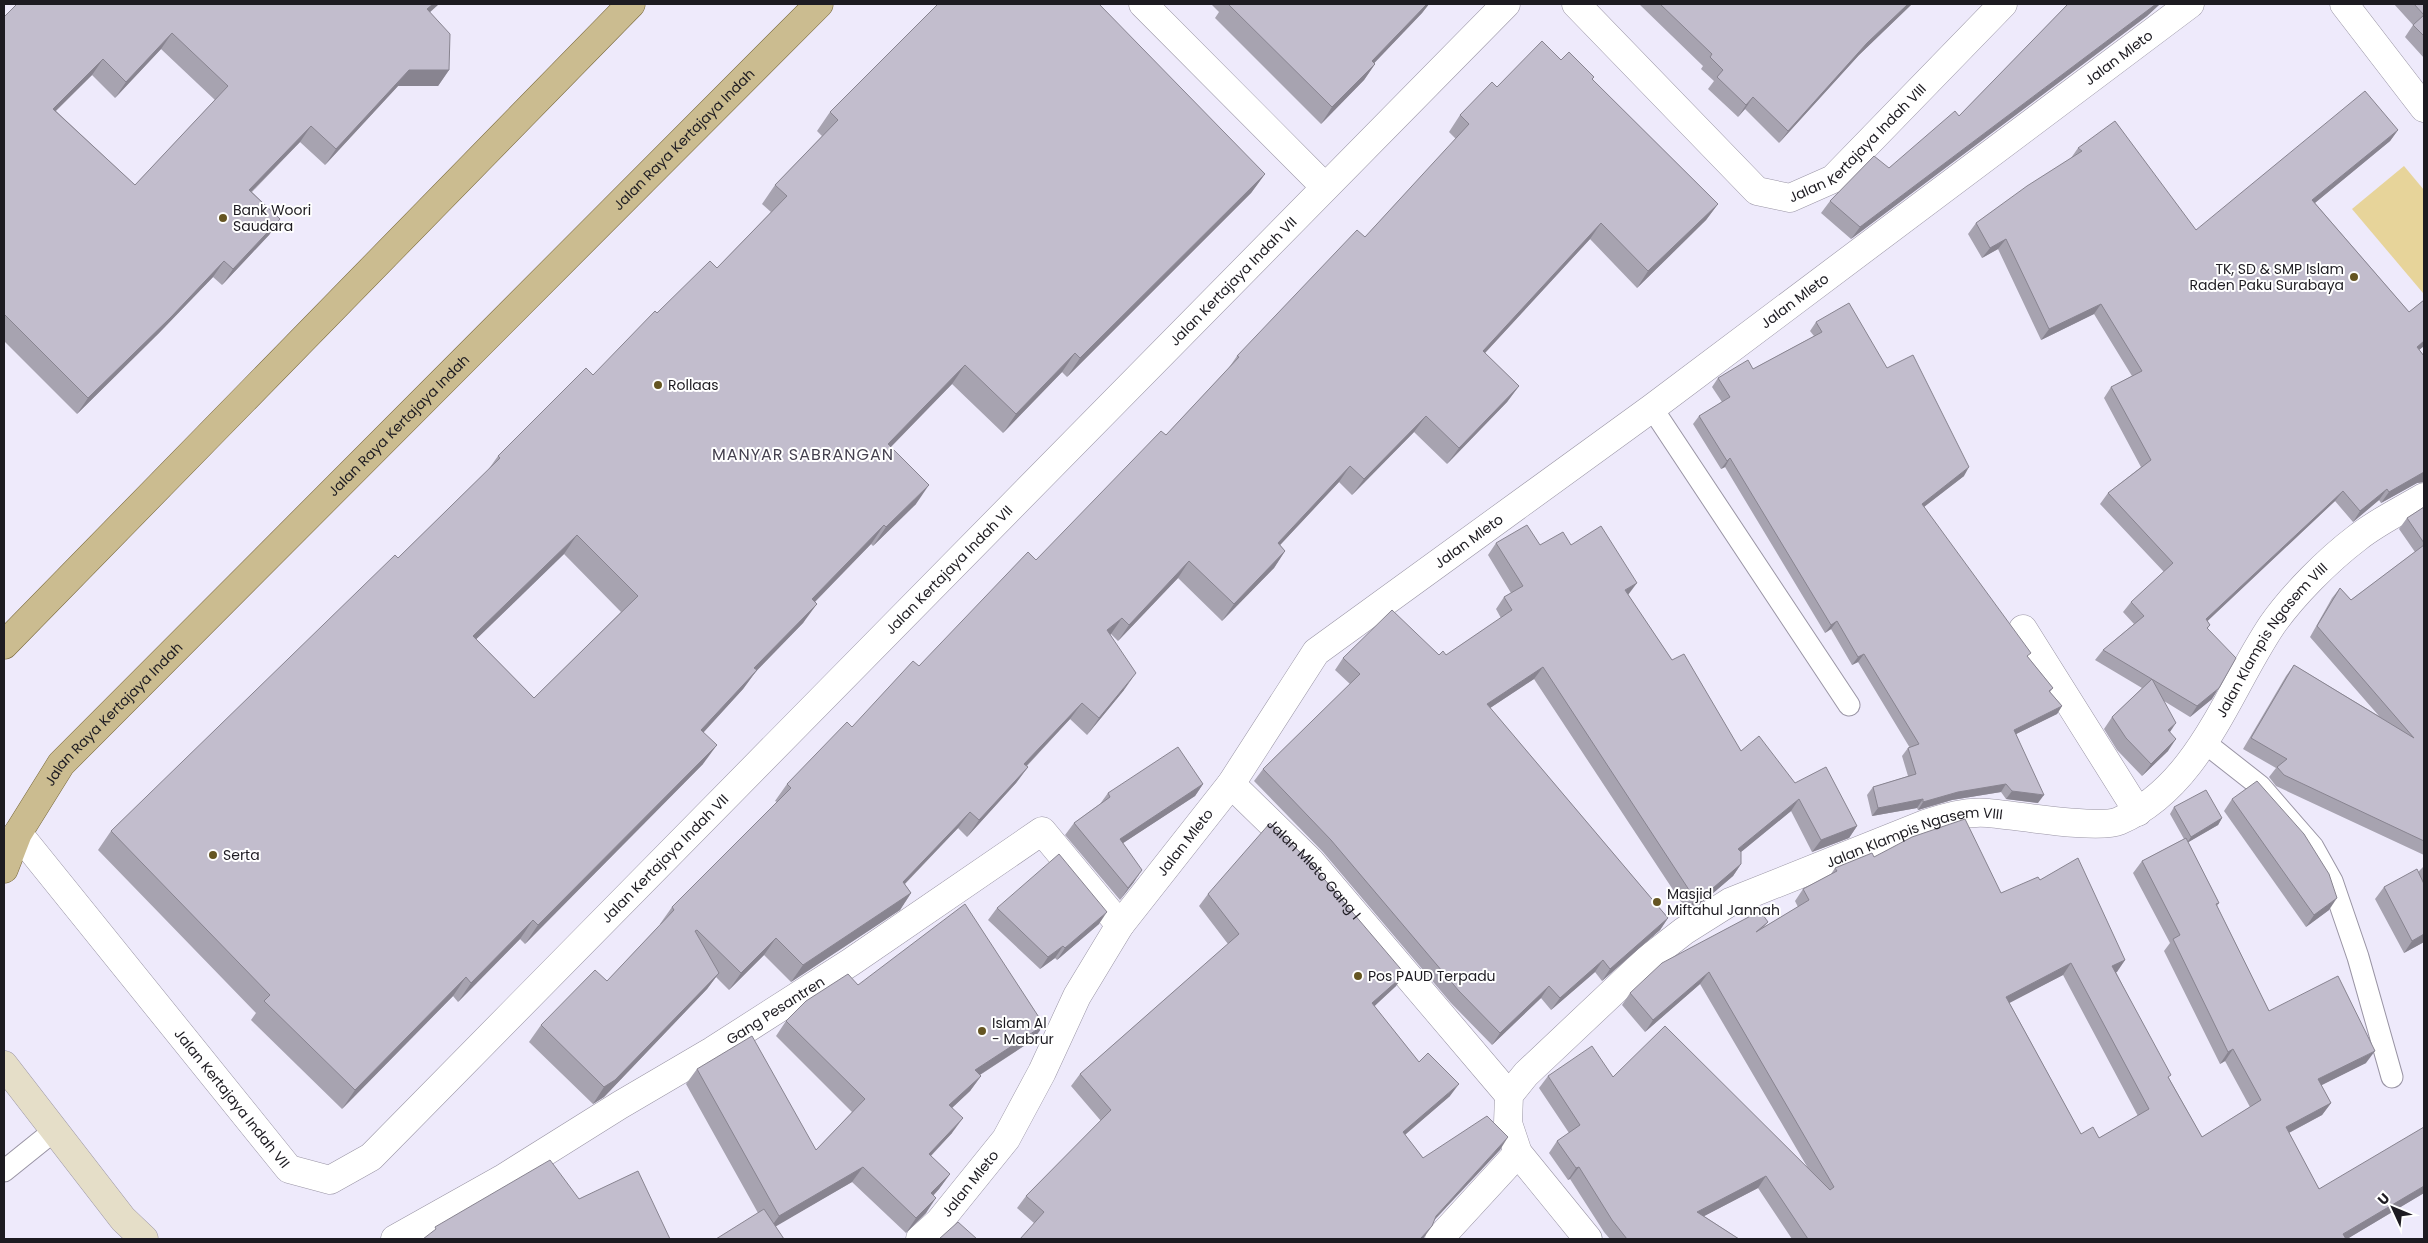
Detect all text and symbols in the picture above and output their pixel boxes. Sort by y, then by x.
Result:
street label: Jalan Mleto [2080,25,2157,90]
street label: Jalan Raya Kertajaya Indah [609,64,759,215]
street label: Jalan Kertajaya Indah VIII [1785,79,1931,207]
place label: Bank Woori Saudara [233,200,311,236]
marker: Bank Woori Saudara [217,212,229,224]
street label: Jalan Kertajaya Indah VII [1165,212,1301,350]
place label: TK, SD & SMP Islam Raden Paku Surabaya [2190,259,2344,295]
street label: Jalan Mleto [1756,269,1833,333]
marker: TK, SD & SMP Islam Raden Paku Surabaya [2348,271,2360,283]
street label: Jalan Raya Kertajaya Indah [323,350,474,501]
place label: Rollaas [668,375,719,395]
marker: Rollaas [652,379,664,391]
district label: MANYAR SABRANGAN [712,443,894,466]
street label: Jalan Kertajaya Indah VII [881,501,1017,639]
street label: Jalan Mleto [1430,509,1507,573]
street label: Jalan Klampis Ngasem VIII [2211,558,2332,721]
street label: Jalan Raya Kertajaya Indah [40,638,187,790]
street label: Jalan Kertajaya Indah VII [597,789,733,927]
street label: Jalan Klampis Ngasem VIII [1823,802,2004,873]
street label: Jalan Mleto [1152,804,1218,880]
street label: Jalan Mleto Gang I [1262,814,1366,924]
place label: Serta [223,845,260,865]
marker: Serta [207,849,219,861]
place label: Masjid Miftahul Jannah [1667,884,1780,920]
marker: Masjid Miftahul Jannah [1651,896,1663,908]
place label: Pos PAUD Terpadu [1368,966,1496,986]
marker: Pos PAUD Terpadu [1352,970,1364,982]
street label: Gang Pesantren [722,971,828,1049]
place label: Islam Al - Mabrur [992,1013,1054,1049]
street label: Jalan Kertajaya Indah VII [170,1024,294,1172]
marker: Islam Al - Mabrur [976,1025,988,1037]
street label: Jalan Mleto [937,1146,1003,1221]
north arrow [2368,1183,2418,1233]
text: U [2373,1188,2394,1209]

